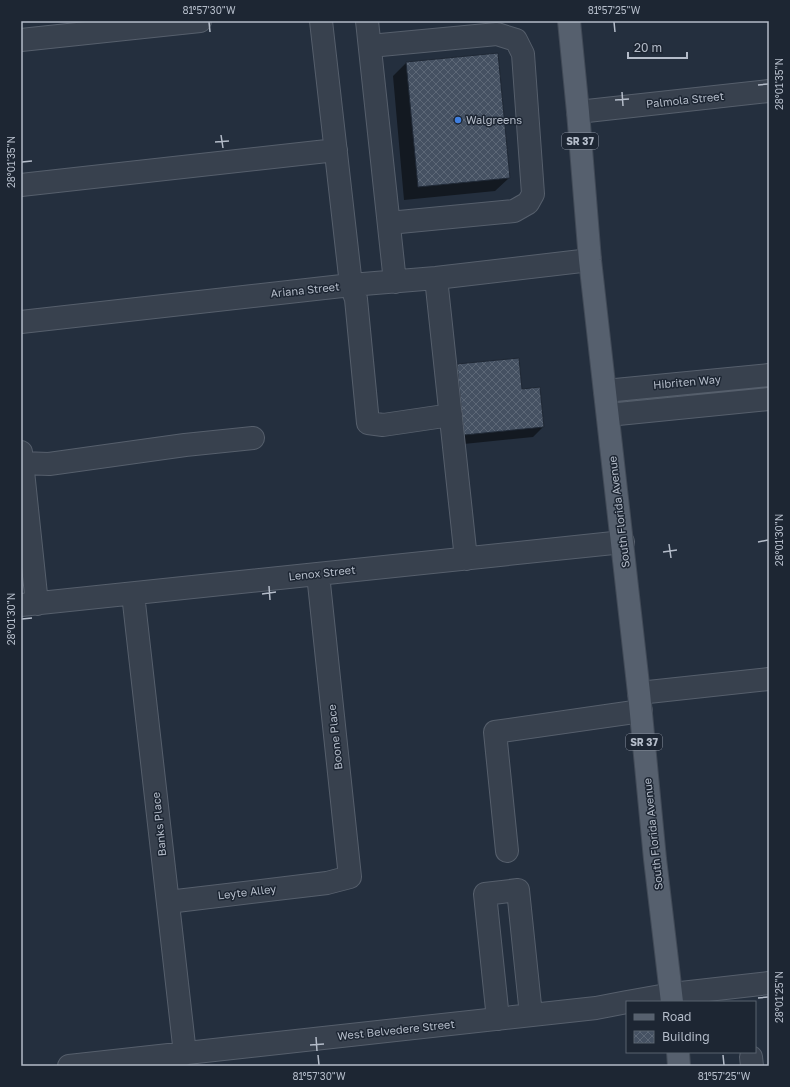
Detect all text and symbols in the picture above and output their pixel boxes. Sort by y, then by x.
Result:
text: 81°57'30"W [182,4,236,16]
text: 81°57'25"W [588,4,641,16]
scale bar [628,34,687,60]
text: 20 m [634,40,662,55]
text: 28°01'35"N [773,58,785,110]
street label: Palmola Street [645,89,725,110]
place label: Walgreens [466,113,522,126]
marker: Walgreens [453,115,463,125]
road number: SR 37 [562,133,598,149]
text: 28°01'35"N [5,136,17,188]
street label: Ariana Street [270,279,340,300]
street label: Hibriten Way [653,372,721,391]
street label: South Florida Avenue [605,455,632,569]
text: 28°01'30"N [773,514,785,566]
street label: Lenox Street [288,563,356,582]
text: 28°01'30"N [5,593,17,645]
street label: Boone Place [325,704,344,770]
road number: SR 37 [626,734,662,750]
street label: South Florida Avenue [640,777,665,891]
street label: Banks Place [149,791,168,857]
street label: Leyte Alley [217,881,277,902]
text: 28°01'25"N [773,971,785,1023]
legend [626,1001,756,1053]
text: Road [662,1009,691,1024]
street label: West Belvedere Street [337,1017,455,1042]
text: Building [662,1029,710,1044]
text: 81°57'30"W [292,1070,346,1082]
text: 81°57'25"W [698,1070,751,1082]

